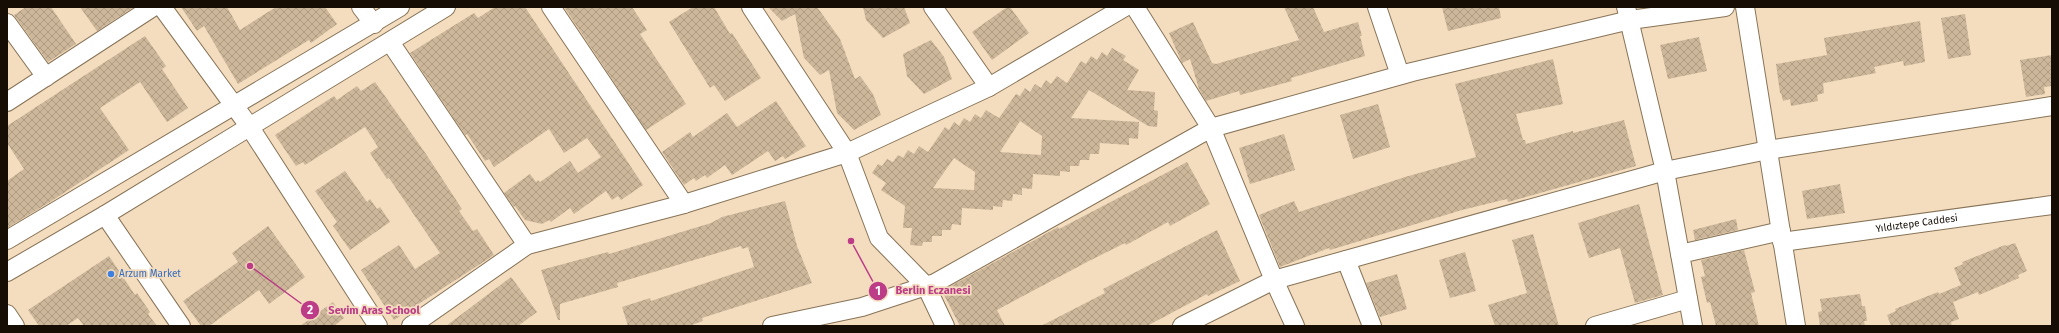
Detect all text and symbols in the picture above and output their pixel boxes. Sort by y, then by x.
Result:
street label: Yıldıztepe Caddesi [1875,212,1959,235]
place label: Arzum Market [119,268,181,280]
marker: Arzum Market [106,269,116,279]
callout: Berlin Eczanesi [868,279,979,302]
text: 1 [875,284,881,298]
text: Berlin Eczanesi [895,284,971,297]
callout: Sevim Aras School [300,298,428,321]
text: 2 [307,303,313,317]
text: Sevim Aras School [328,304,420,317]

